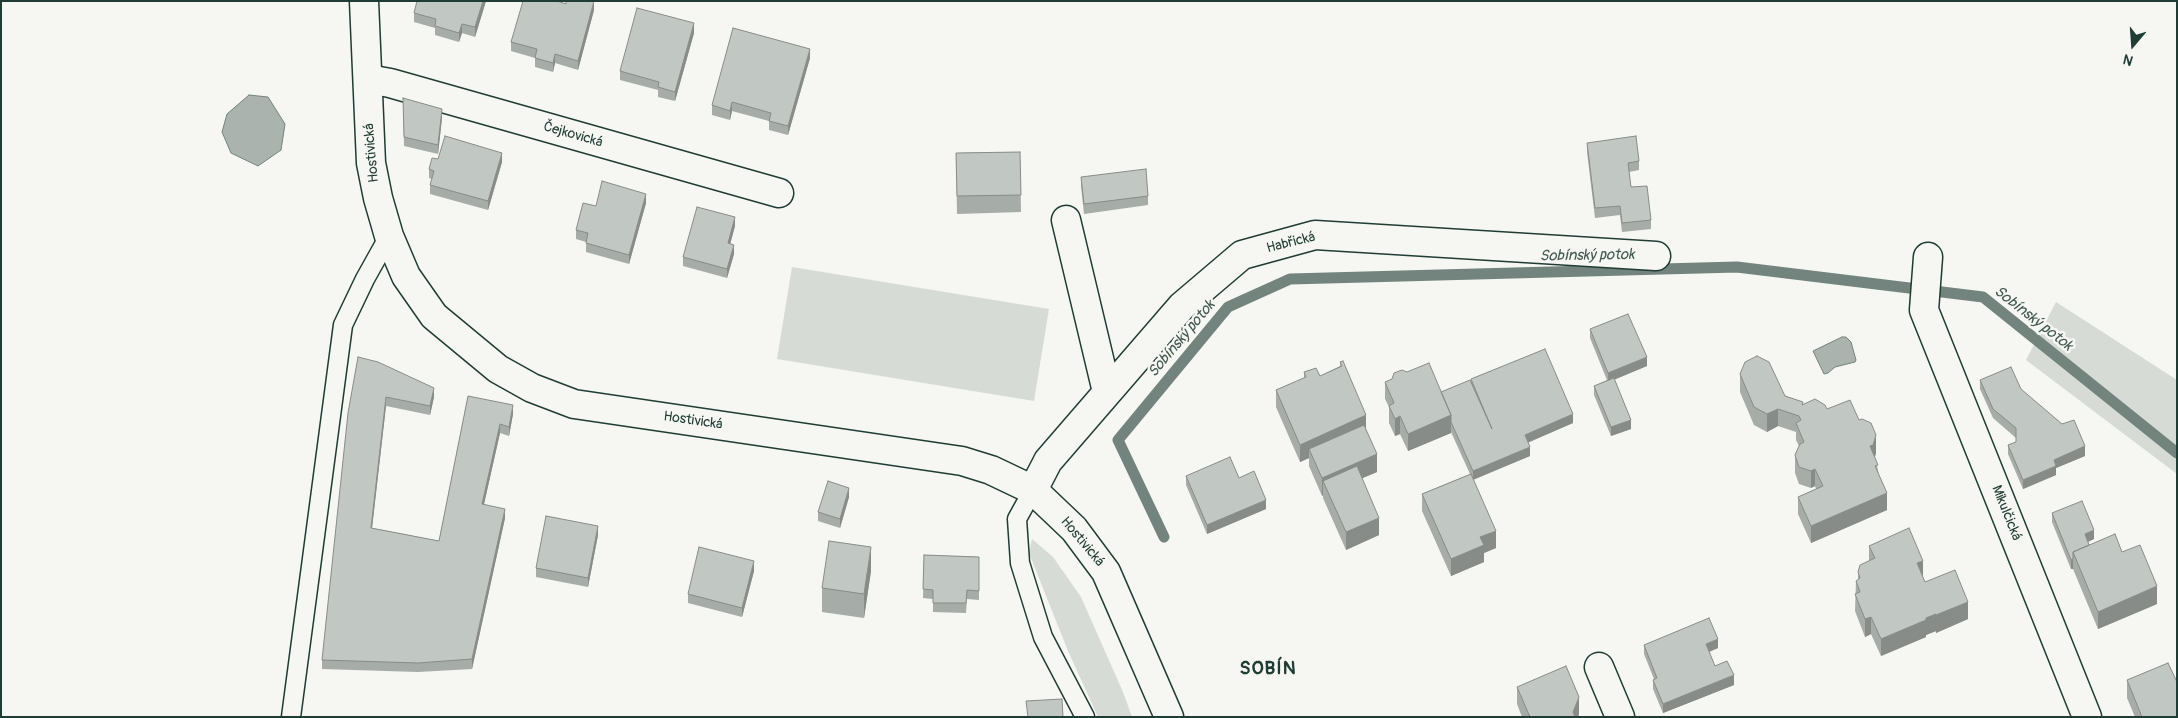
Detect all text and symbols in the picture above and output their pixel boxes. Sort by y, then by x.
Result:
north arrow [2108,20,2158,70]
text: N [2121,50,2135,69]
street label: Čejkovická [541,119,605,151]
street label: Hostivická [361,123,383,183]
street label: Habřická [1265,229,1317,257]
water label: Sobínský potok [1540,246,1634,266]
water label: Sobínský potok [1990,283,2076,355]
water label: Sobínský potok [1145,297,1219,381]
street label: Hostivická [662,409,724,433]
street label: Mikulčická [1987,483,2025,543]
street label: Hostivická [1056,514,1108,570]
district label: SOBÍN [1239,658,1297,680]

